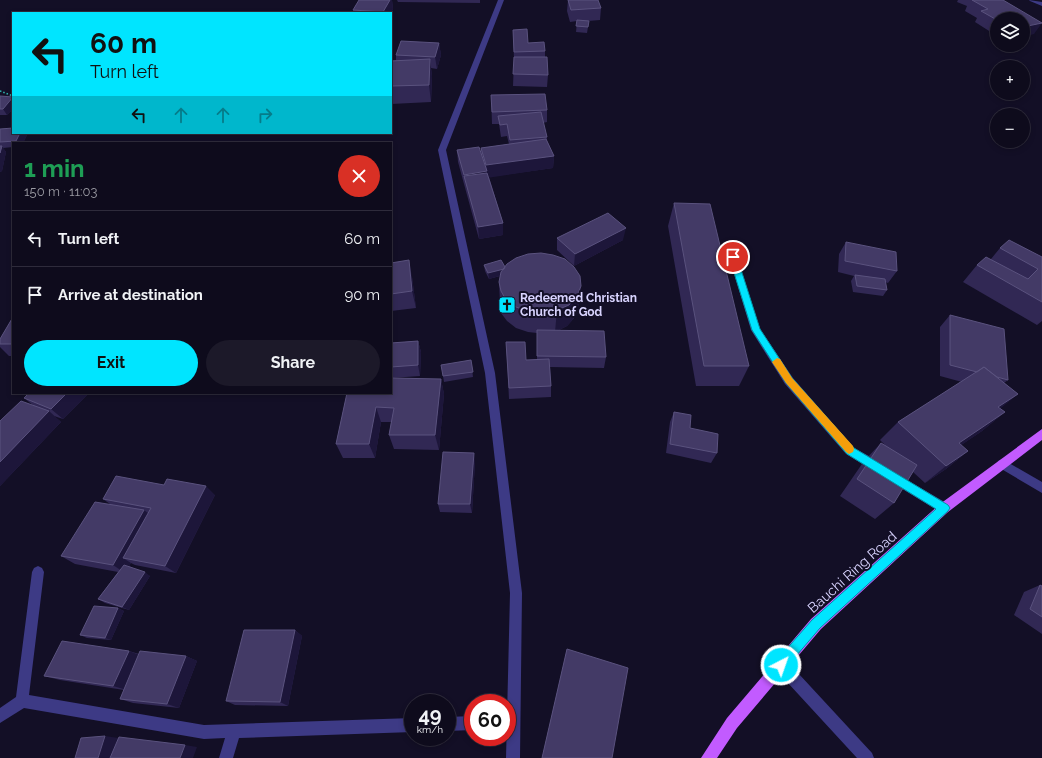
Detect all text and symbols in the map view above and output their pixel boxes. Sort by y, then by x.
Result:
map controls [990,12,1030,148]
button: layers [990,12,1030,52]
text: 60 m [90,27,157,60]
icon: left [24,28,76,80]
button: + [990,60,1030,100]
text: Turn left [90,61,159,82]
icon: left [128,104,150,126]
icon: ahead [170,104,192,126]
icon: ahead [212,104,234,126]
icon: right [254,104,276,126]
button: − [990,108,1030,148]
text: 1 min [24,154,85,183]
button: close [338,155,380,197]
text: 150 m · 11:03 [24,184,97,199]
icon: left [24,228,46,250]
text: Turn left [58,230,119,248]
text: 60 m [344,230,380,248]
pin [716,240,750,274]
icon: arrive [722,246,744,268]
icon: arrive [24,284,46,306]
text: Arrive at destination [58,286,203,304]
text: 90 m [344,286,380,304]
place label: Redeemed Christian Church of God [520,291,637,319]
church icon: Redeemed Christian Church of God [497,295,517,315]
button: Exit [24,340,198,386]
button: Share [206,340,380,386]
street label: Bauchi Ring Road [804,528,900,616]
position arrow [760,644,802,686]
speed limit sign: 60 [464,694,516,746]
text: 49 [418,703,442,727]
text: km/h [417,724,443,735]

